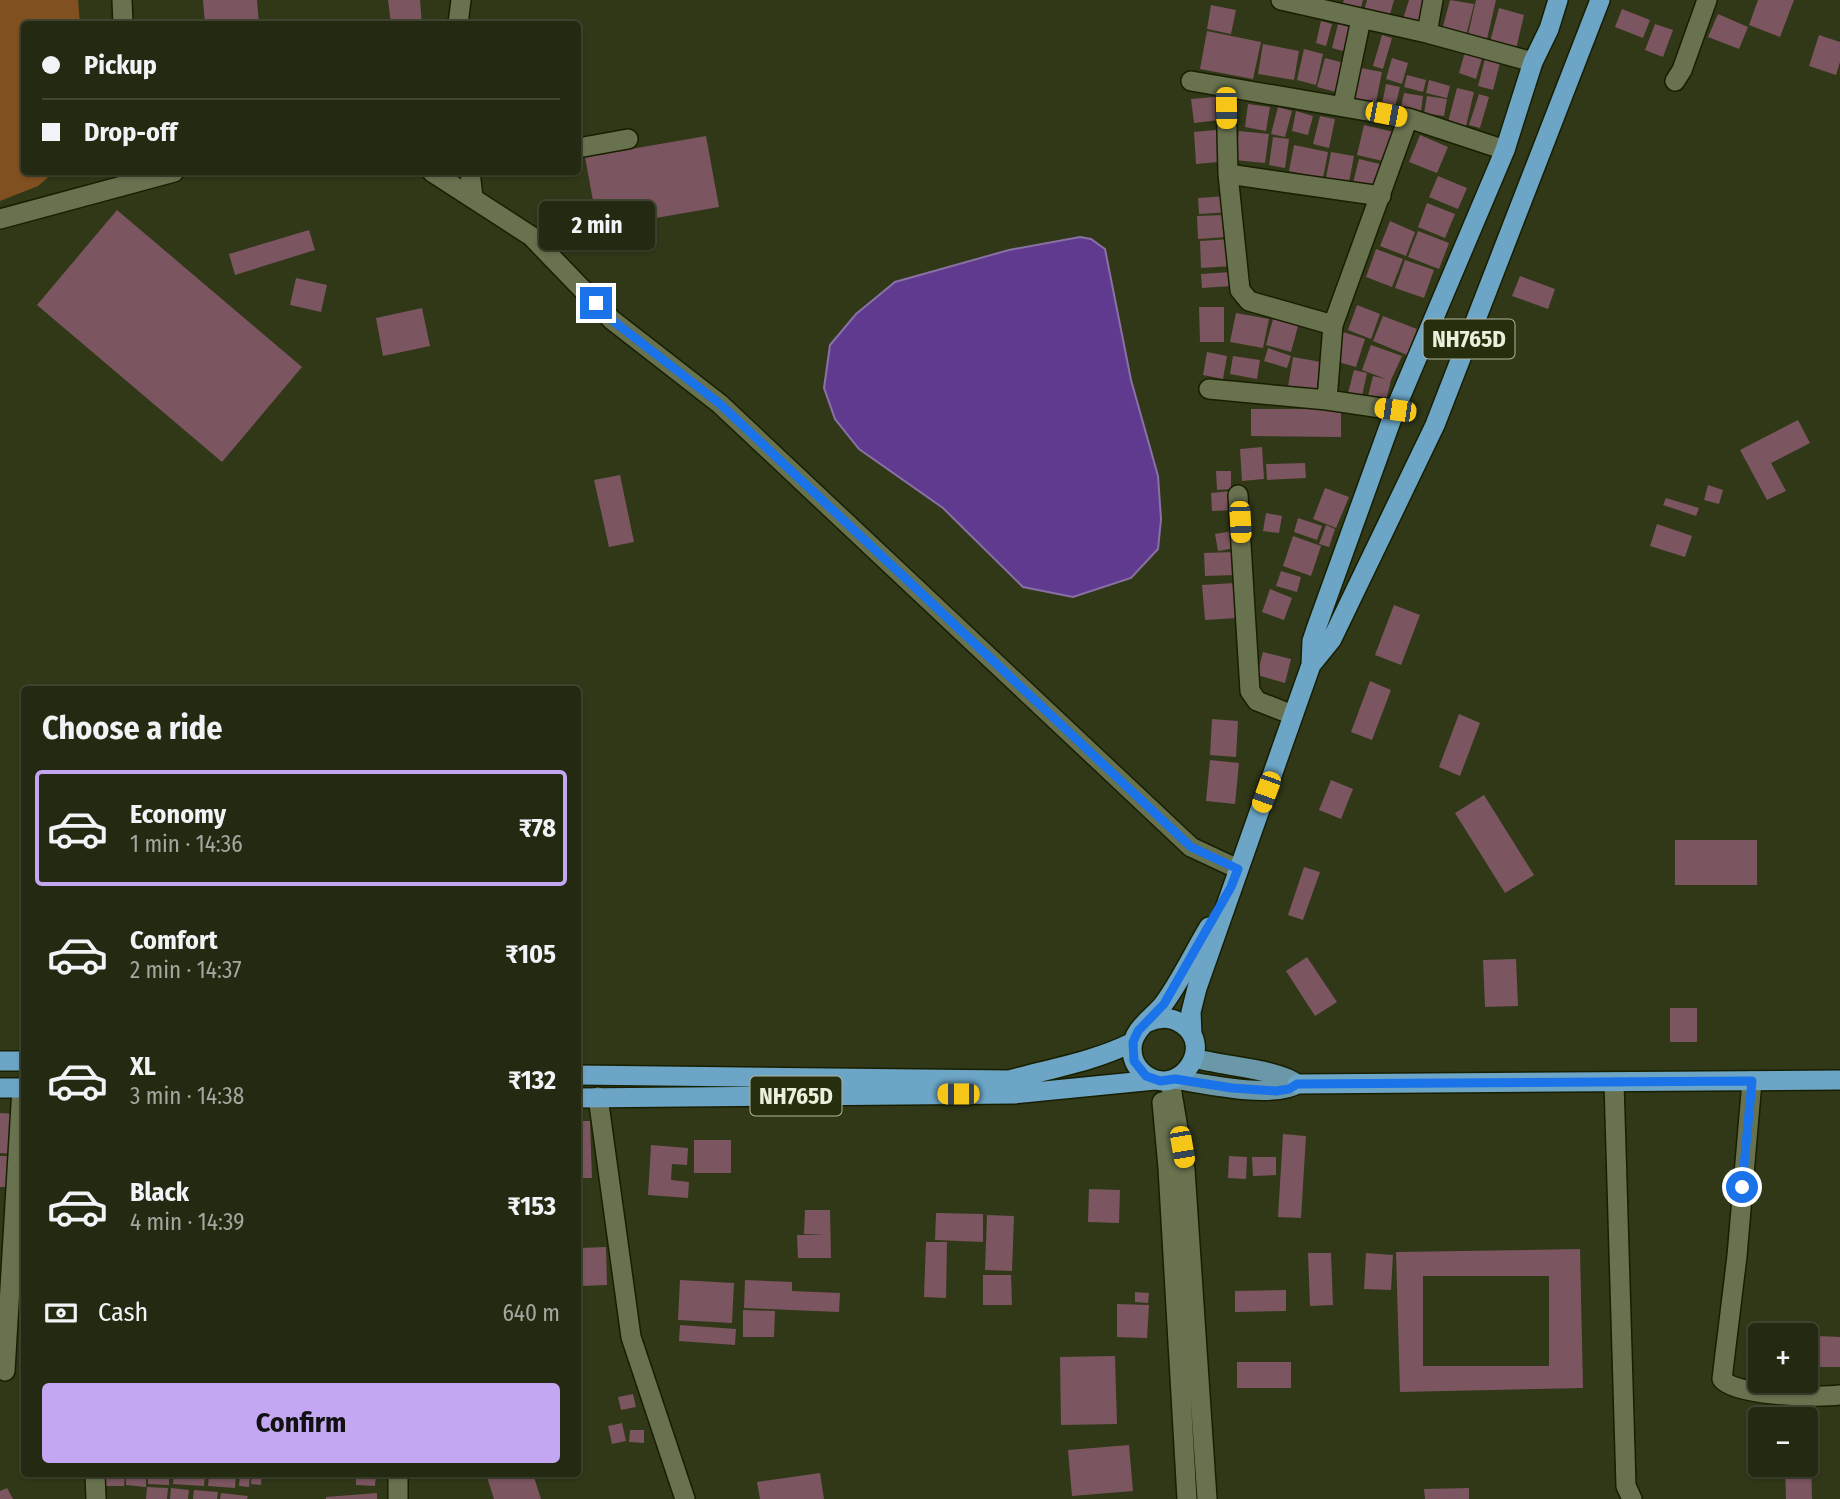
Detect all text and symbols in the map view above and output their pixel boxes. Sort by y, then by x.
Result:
text: Pickup [84,50,157,81]
car [1216,87,1237,129]
car [1364,100,1409,128]
text: Drop-off [84,117,177,148]
callout: 2 min [538,202,654,250]
text: 2 min [572,211,623,239]
route end [580,287,612,319]
road number: NH765D [1424,320,1514,358]
car [1373,397,1418,423]
car [1229,500,1252,544]
text: Choose a ride [42,709,223,747]
car [1249,769,1284,815]
icon: car [46,797,109,860]
text: Economy [130,799,226,830]
text: ₹78 [519,813,556,844]
text: 1 min · 14:36 [130,830,243,858]
icon: car [46,923,109,986]
text: Comfort [130,925,218,956]
text: ₹105 [505,939,556,970]
text: 2 min · 14:37 [130,956,242,984]
icon: car [46,1049,109,1112]
text: XL [130,1051,156,1082]
text: ₹132 [508,1065,556,1096]
road number: NH765D [750,1077,842,1116]
text: 3 min · 14:38 [130,1082,244,1110]
car [938,1084,980,1105]
car [1169,1124,1196,1170]
route start [1726,1171,1758,1203]
icon: car [46,1175,109,1238]
text: Black [130,1177,189,1208]
text: ₹153 [507,1191,556,1222]
text: 4 min · 14:39 [130,1208,244,1236]
icon: cash [42,1294,80,1332]
text: Cash [98,1297,148,1328]
text: 640 m [502,1299,560,1327]
map controls [1748,1323,1818,1477]
button: + [1748,1323,1818,1393]
button: Confirm [42,1383,560,1463]
button: − [1748,1407,1818,1477]

